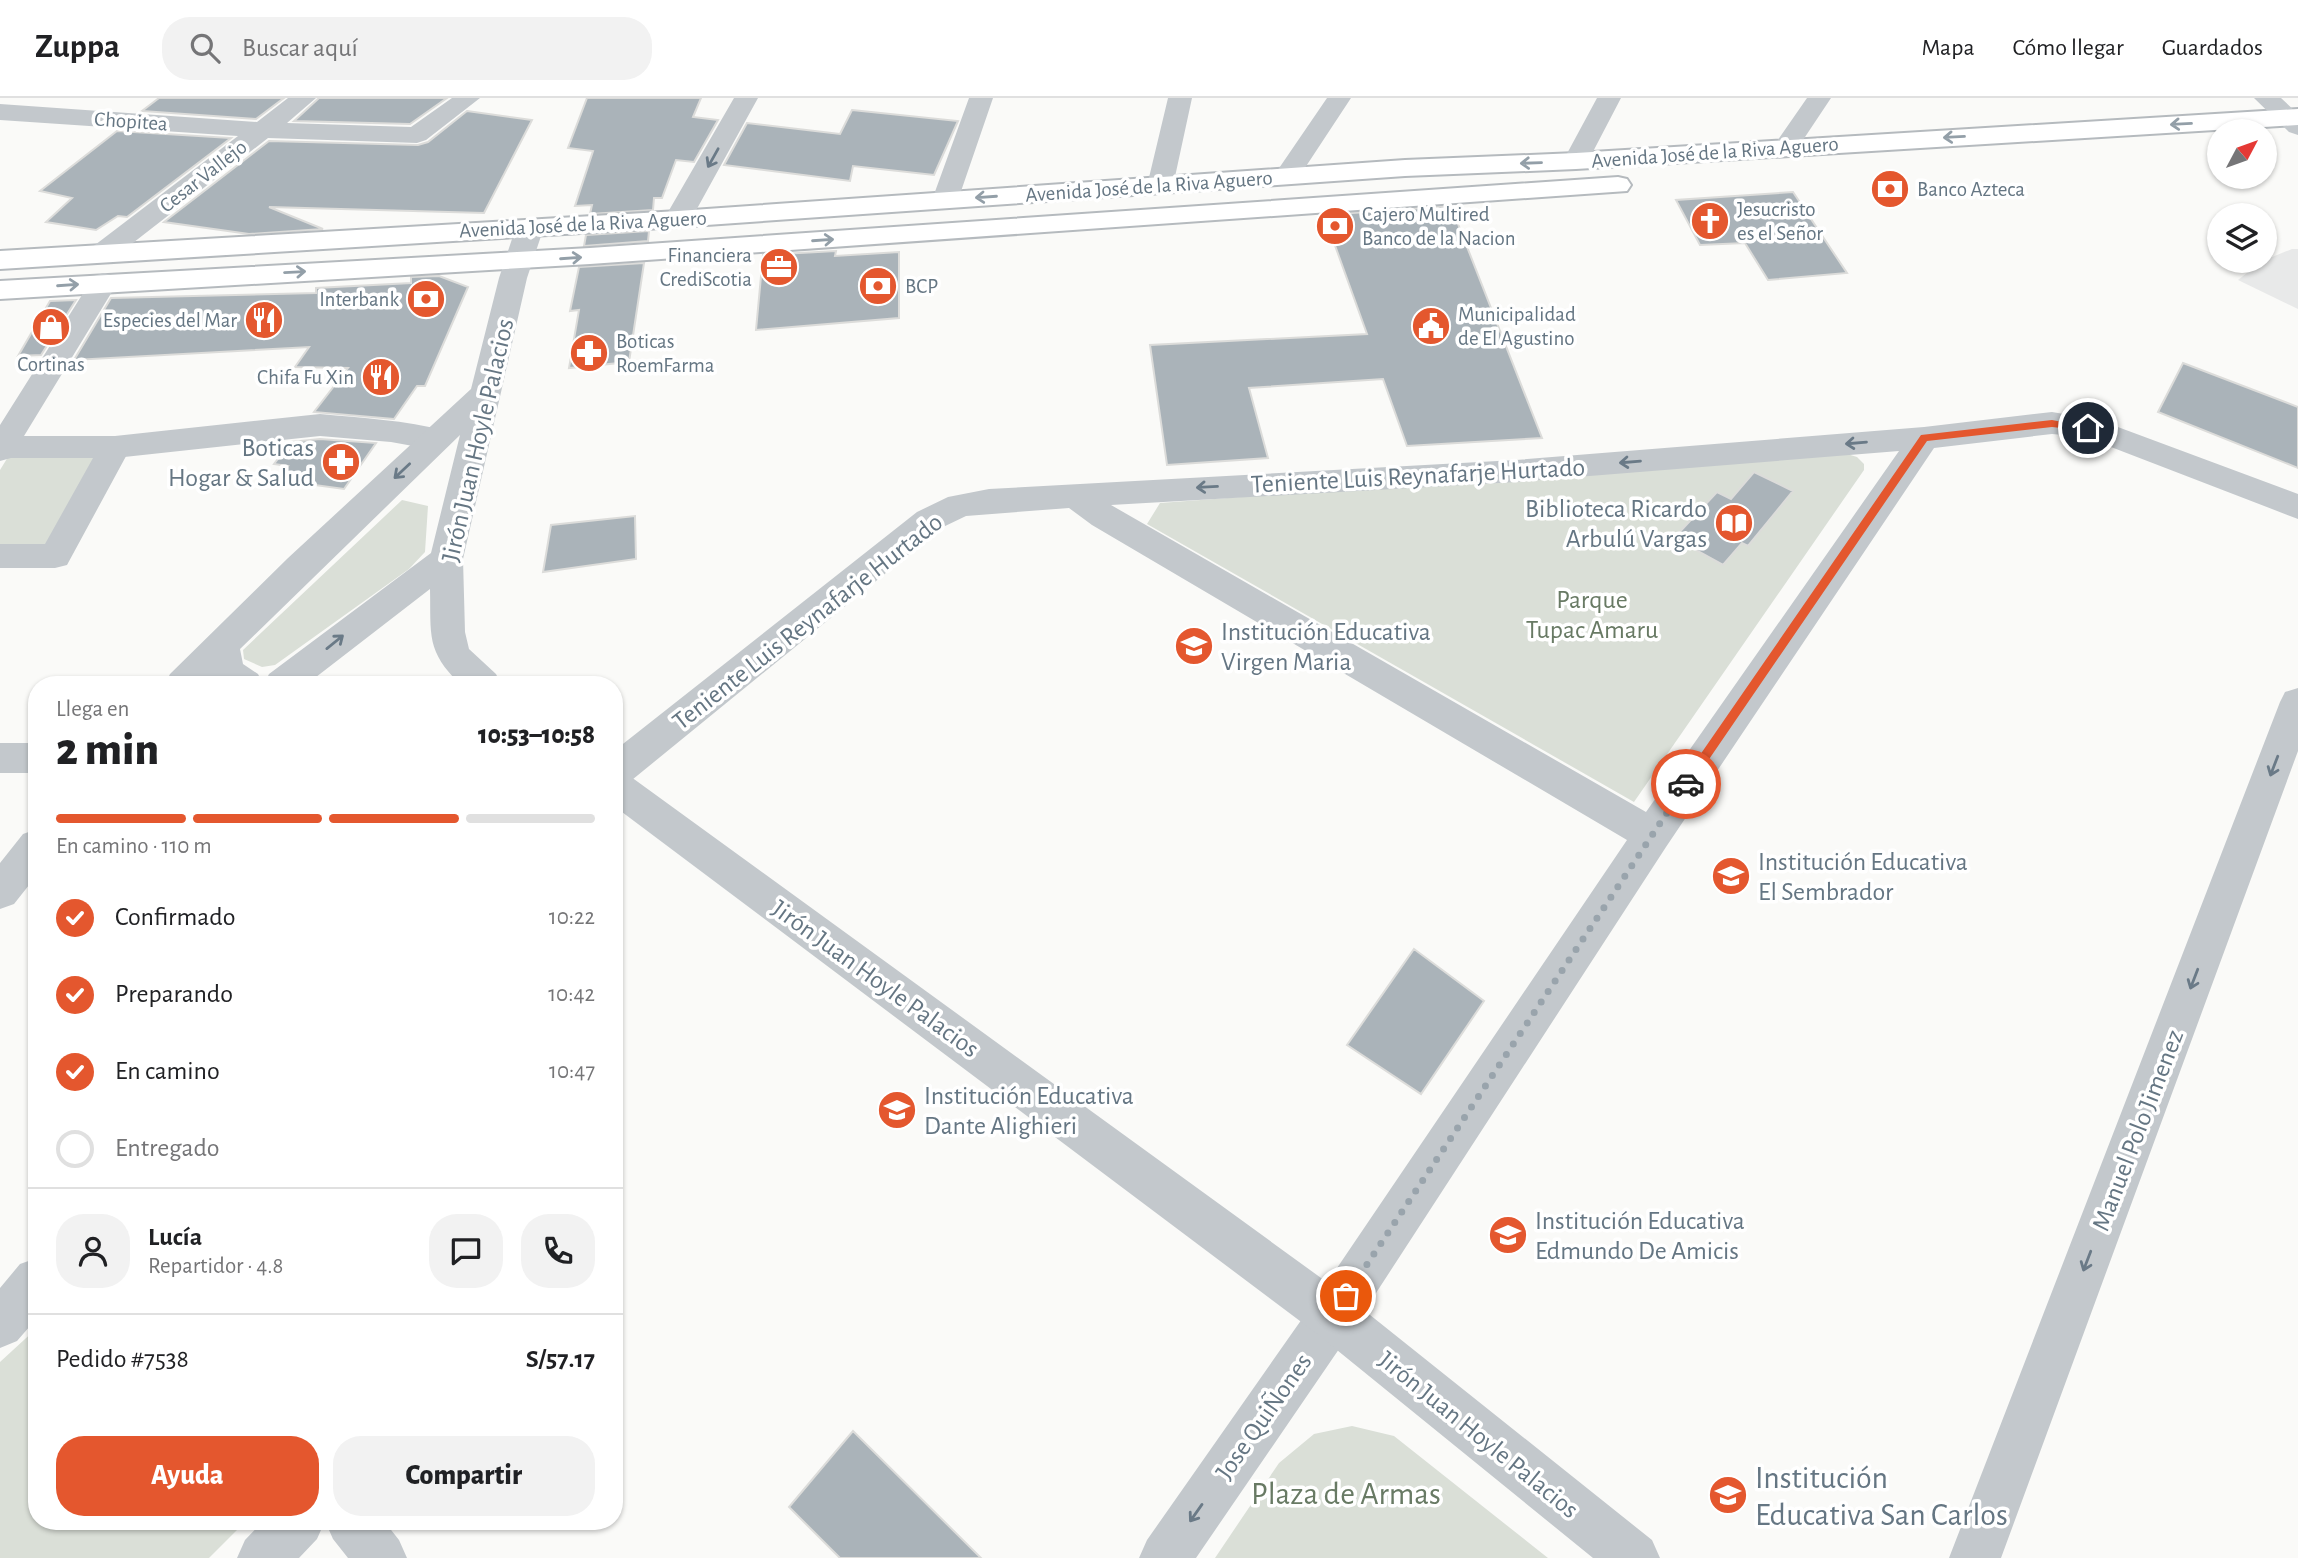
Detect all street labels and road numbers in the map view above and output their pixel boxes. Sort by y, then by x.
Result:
street label: Chopitea [93,108,169,135]
street label: Avenida José de la Riva Aguero [1591,133,1839,172]
street label: Cesar Vallejo [156,136,251,217]
street label: Avenida José de la Riva Aguero [1025,167,1273,206]
street label: Avenida José de la Riva Aguero [459,208,707,241]
street label: Jirón Juan Hoyle Palacios [437,316,519,564]
street label: Teniente Luis Reynafarje Hurtado [1250,454,1586,498]
street label: Teniente Luis Reynafarje Hurtado [668,509,947,735]
street label: Jirón Juan Hoyle Palacios [767,895,984,1062]
street label: Manuel Polo Jimenez [2088,1026,2188,1235]
street label: Jirón Juan Hoyle Palacios [1373,1346,1583,1523]
street label: Jose QuiÑones [1210,1348,1317,1484]

